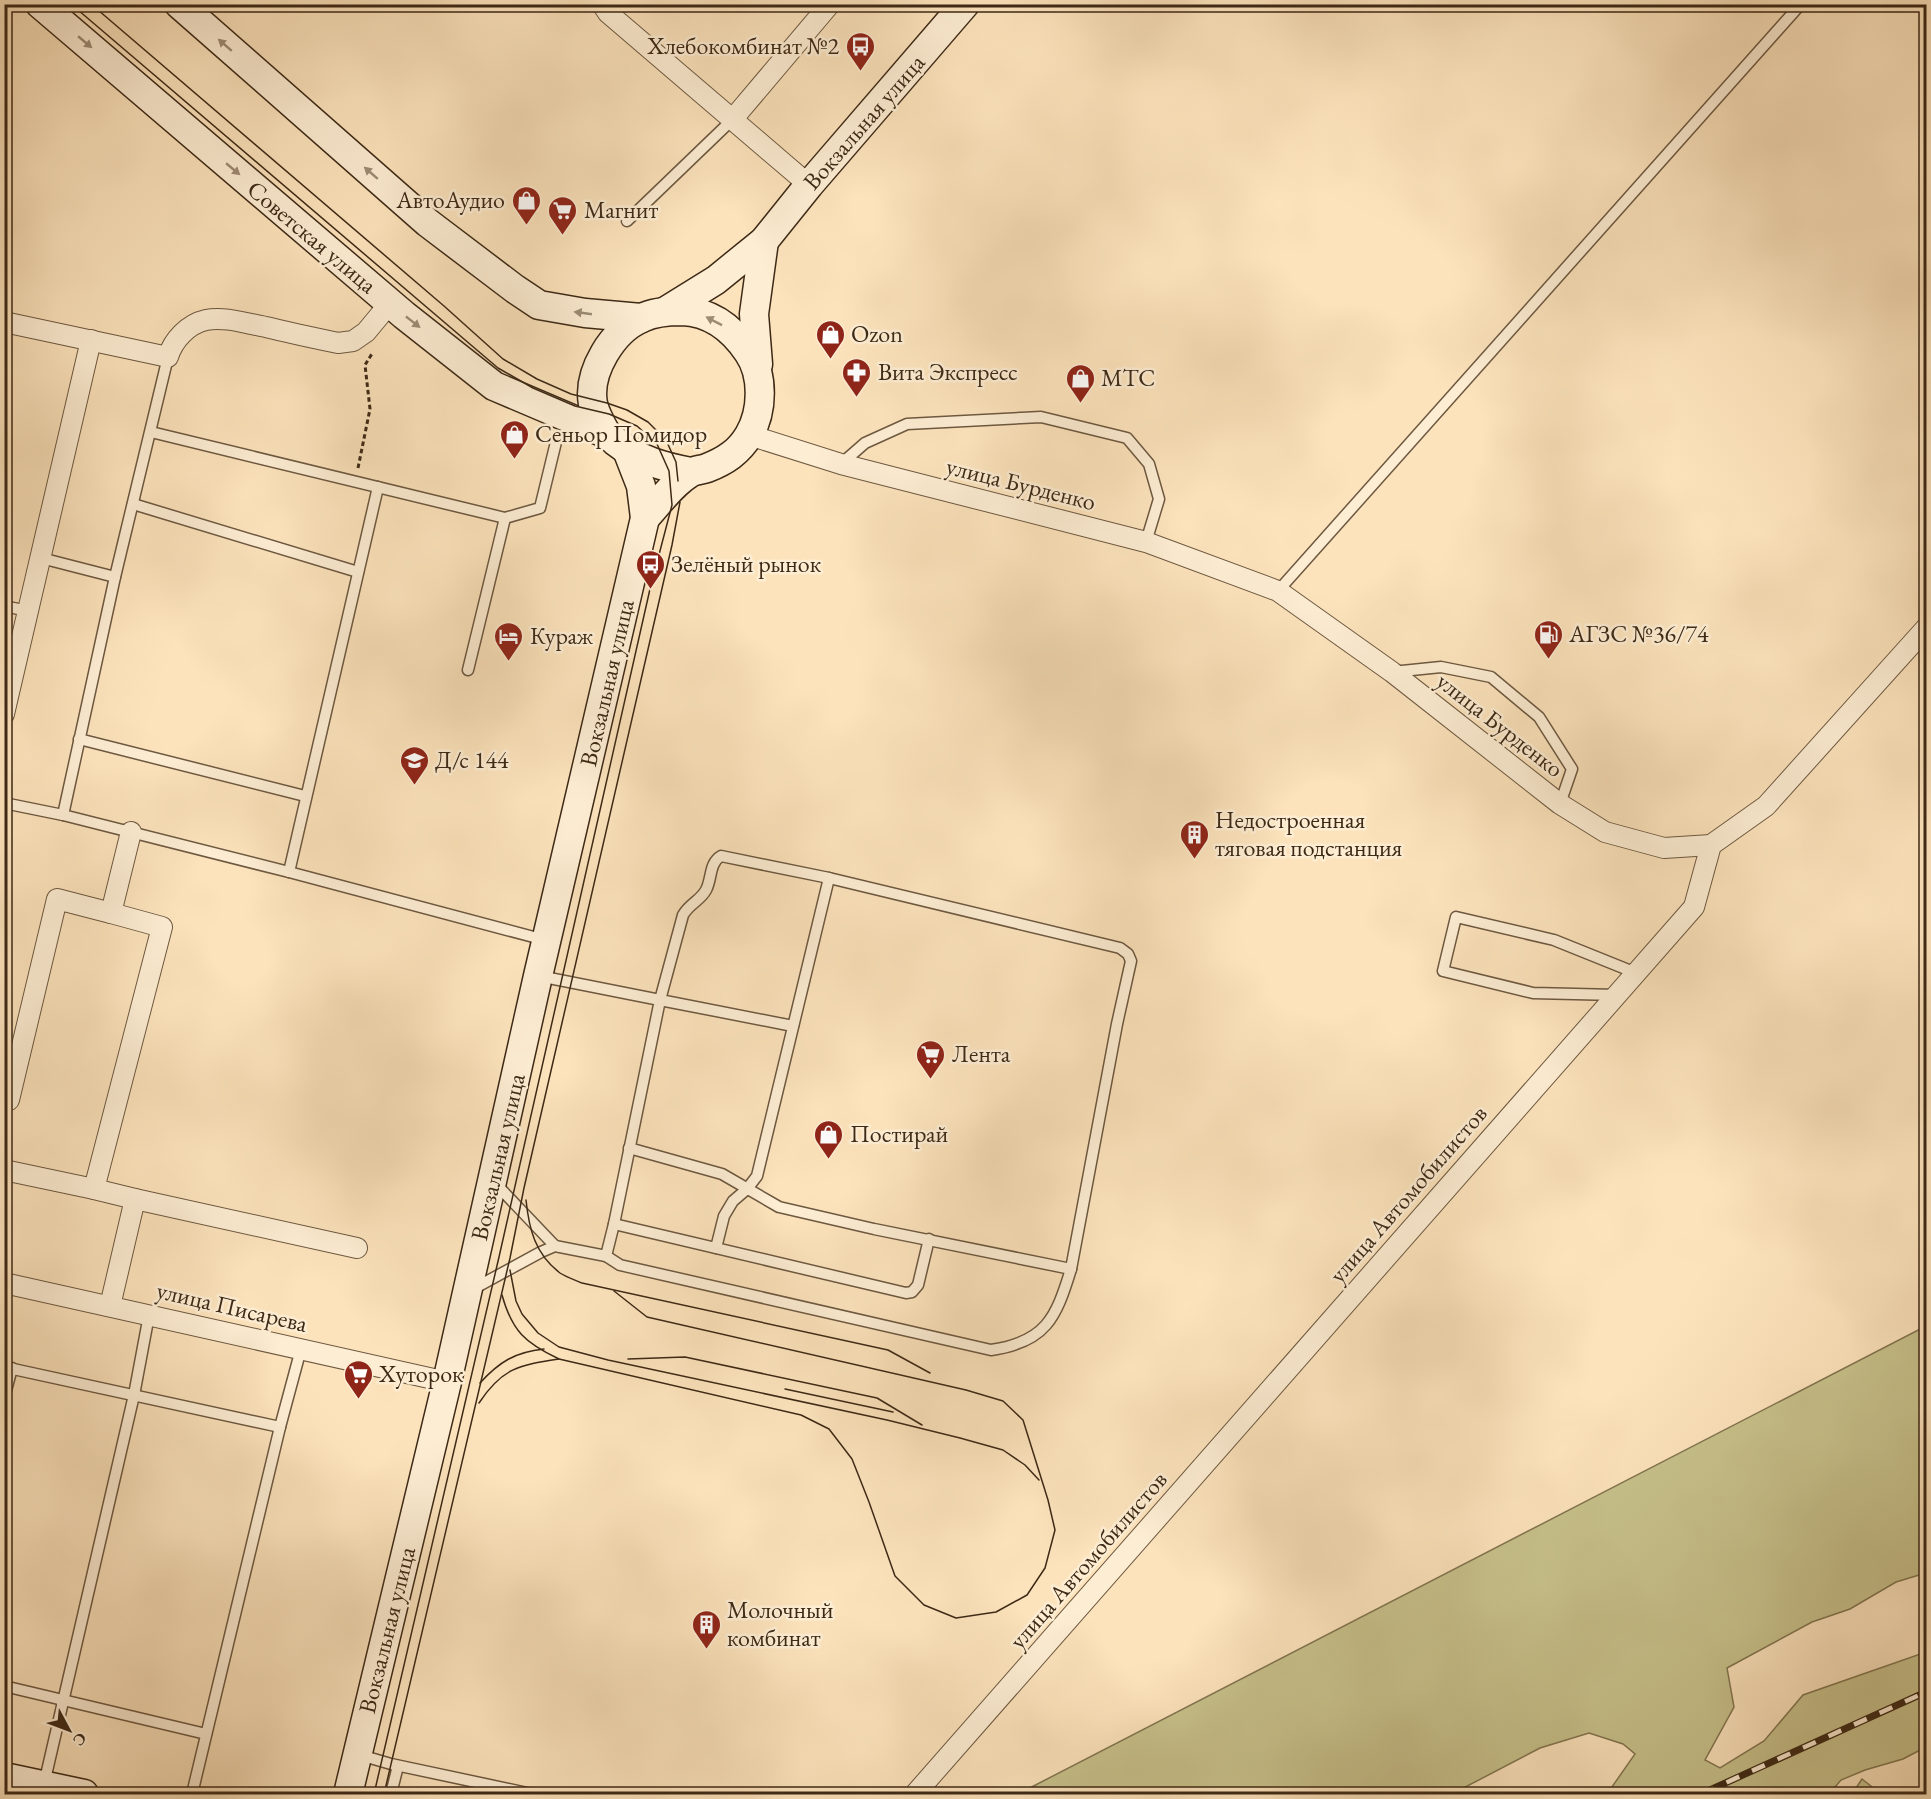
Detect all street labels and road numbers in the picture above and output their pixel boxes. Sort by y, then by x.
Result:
street label: Вокзальная улица [796,47,932,196]
street label: Советская улица [241,173,384,300]
street label: улица Бурденко [943,450,1099,517]
street label: Вокзальная улица [572,596,641,769]
street label: улица Бурденко [1431,665,1570,784]
street label: Вокзальная улица [463,1070,532,1243]
street label: улица Автомобилистов [1322,1098,1493,1289]
street label: улица Писарева [154,1274,311,1339]
street label: улица Автомобилистов [1002,1464,1173,1655]
street label: Вокзальная улица [351,1543,422,1716]

